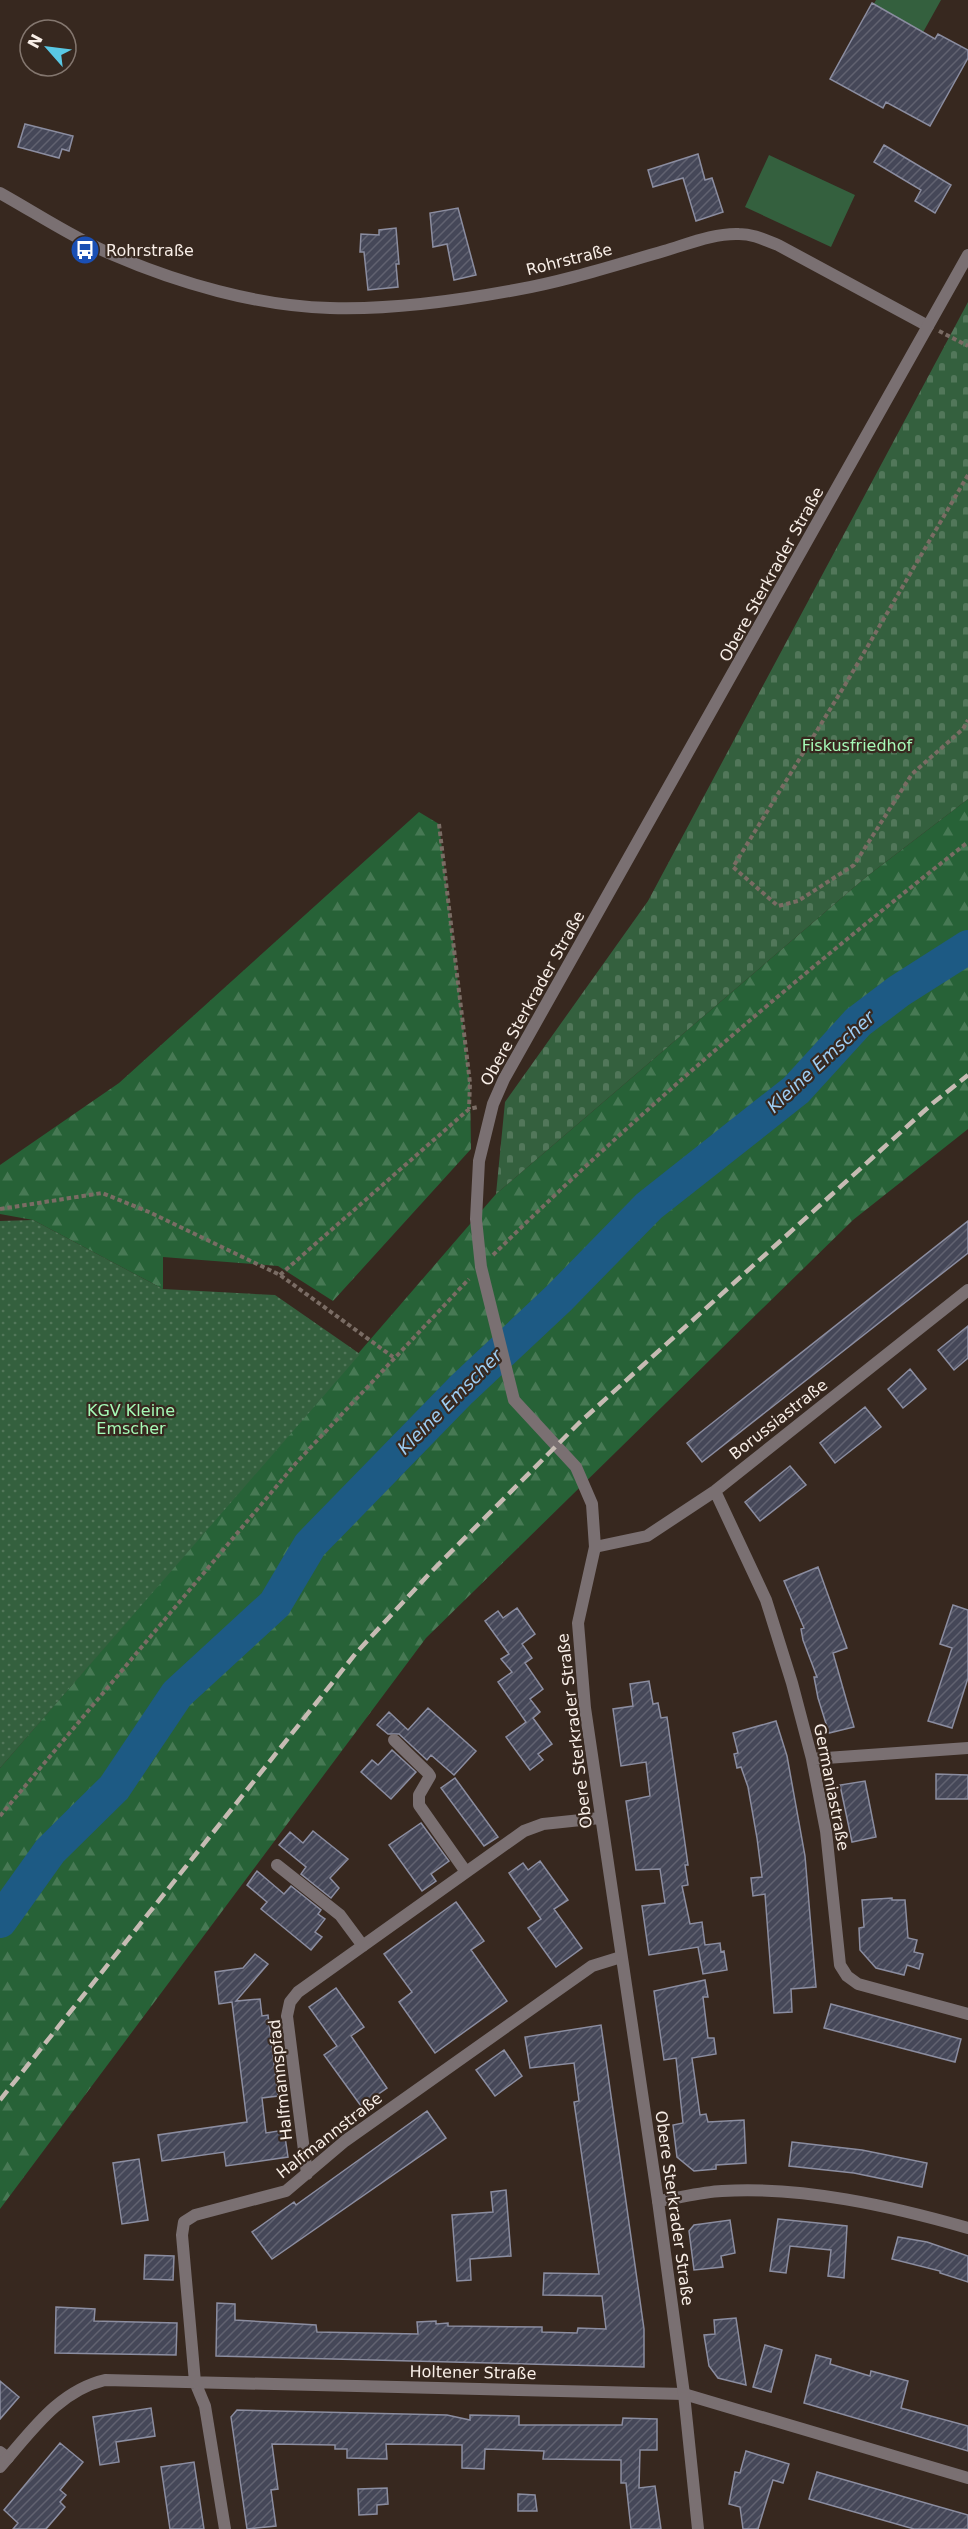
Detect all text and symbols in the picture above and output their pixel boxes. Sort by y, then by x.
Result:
north arrow [18,18,78,78]
text: N [24,31,47,52]
bus stop icon: Rohrstraße [69,234,101,266]
street label: Rohrstraße [524,240,614,279]
place label: Rohrstraße [106,241,194,260]
street label: Obere Sterkrader Straße [715,484,827,665]
park label: Fiskusfriedhof [802,736,913,755]
street label: Obere Sterkrader Straße [476,908,588,1089]
water label: Kleine Emscher [763,1005,880,1117]
water label: Kleine Emscher [393,1344,507,1458]
street label: Borussiastraße [725,1375,831,1464]
park label: KGV Kleine Emscher [87,1401,175,1438]
street label: Obere Sterkrader Straße [553,1632,596,1830]
street label: Germaniastraße [810,1722,853,1852]
street label: Halfmannspfad [265,2018,296,2141]
street label: Halfmannstraße [273,2088,386,2182]
street label: Obere Sterkrader Straße [651,2109,698,2307]
street label: Holtener Straße [409,2362,537,2383]

